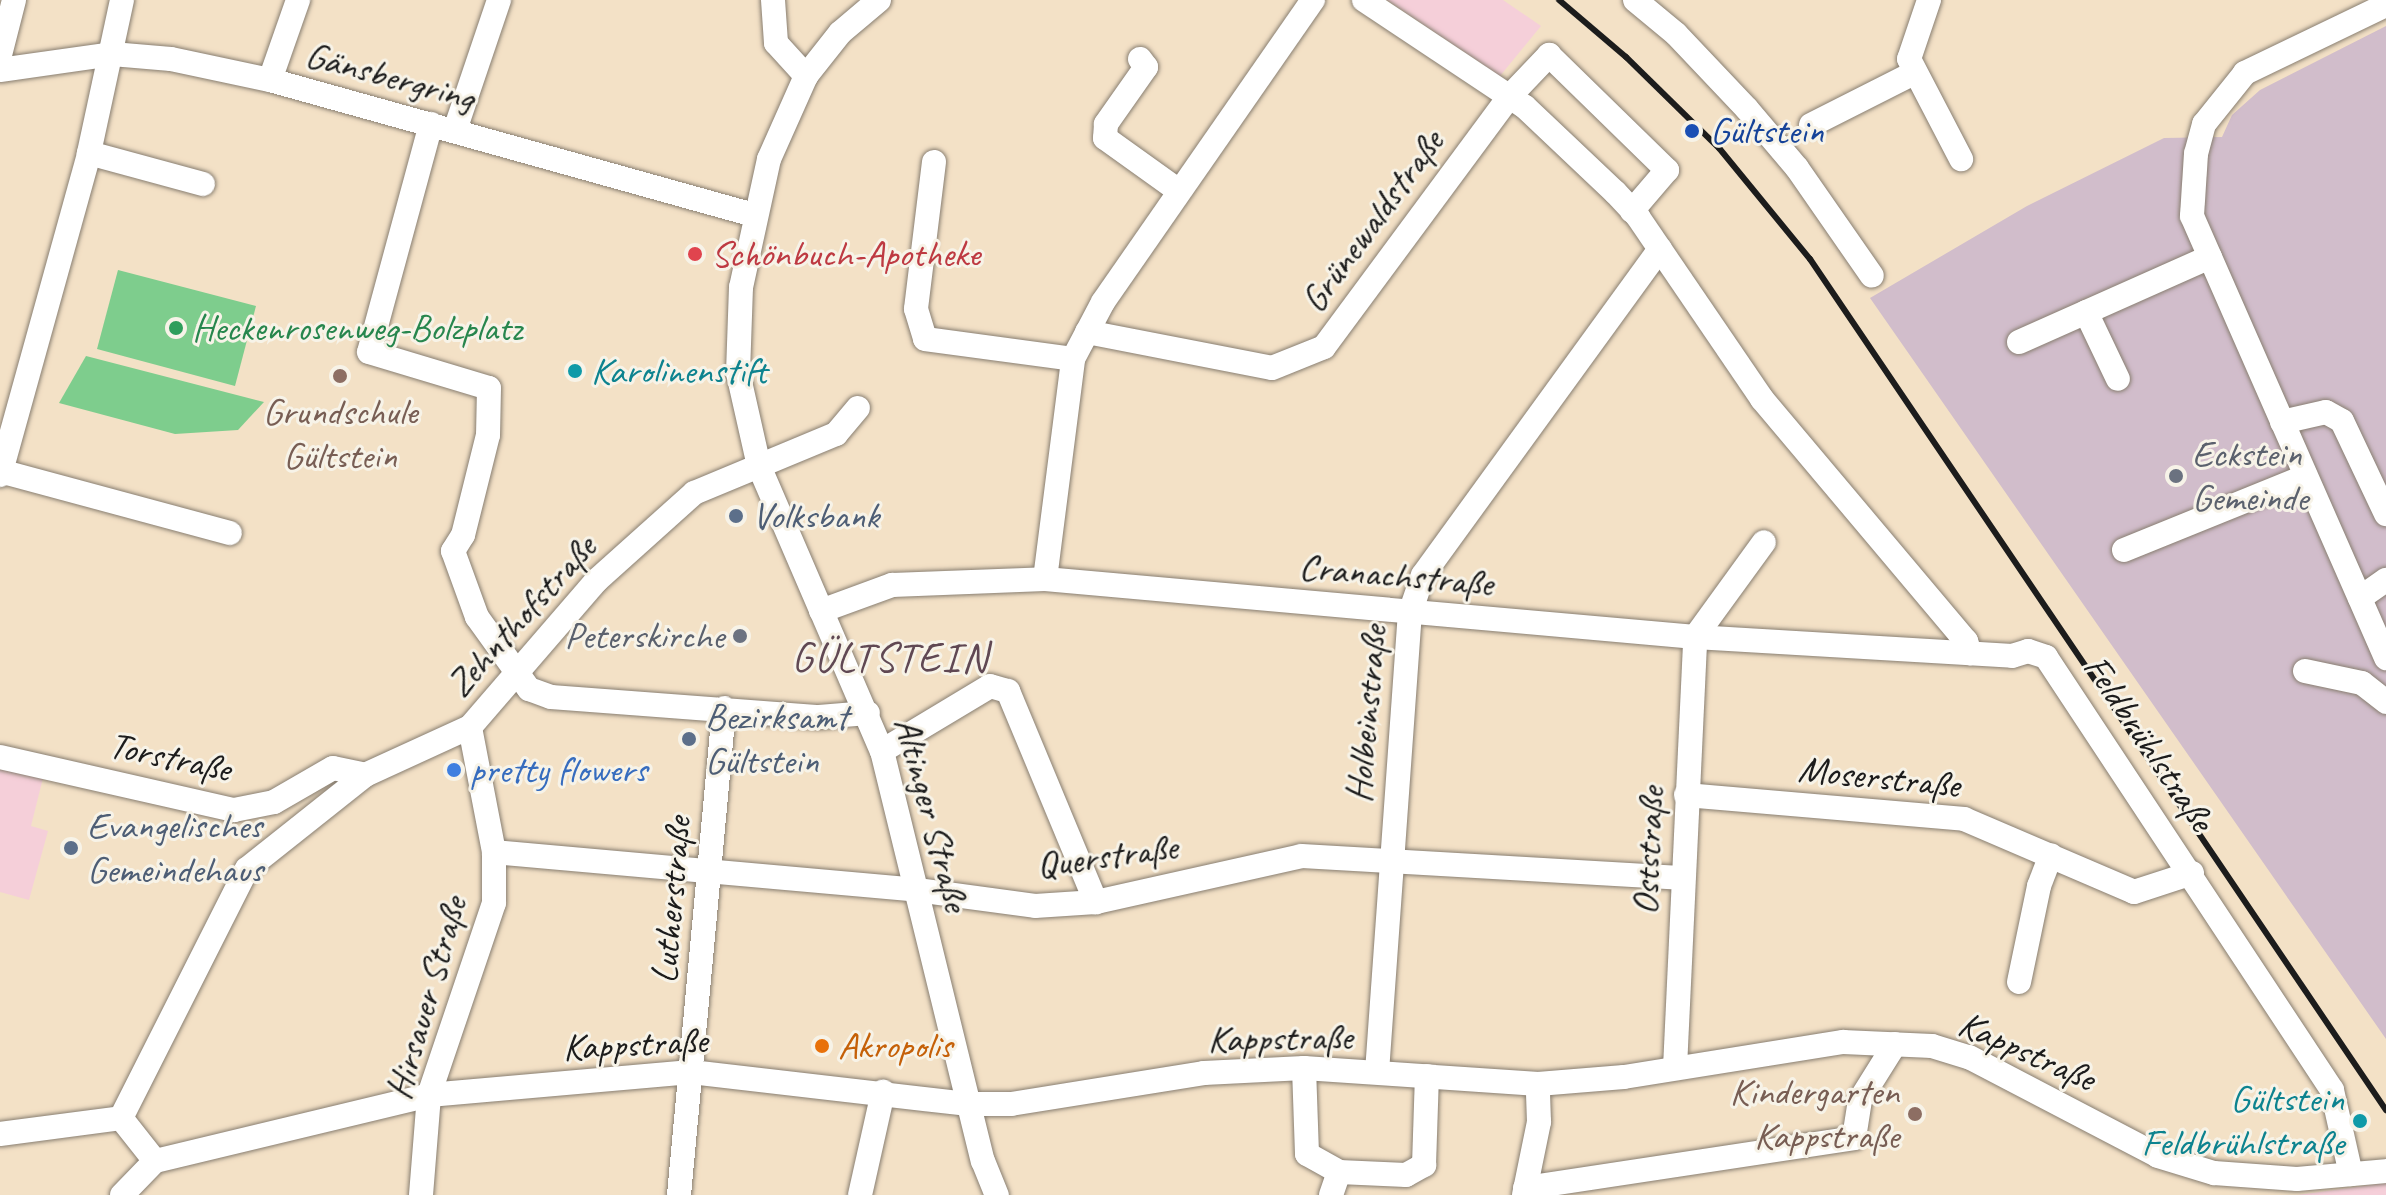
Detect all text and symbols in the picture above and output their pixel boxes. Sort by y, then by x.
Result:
street label: Gänsbergring [301,32,479,120]
place label: Gültstein [1710,108,1824,154]
marker: Gültstein [1681,120,1703,142]
street label: Grünewaldstraße [1291,121,1453,321]
place label: Schönbuch-Apotheke [711,231,980,277]
marker: Schönbuch-Apotheke [686,245,704,263]
place label: Heckenrosenweg-Bolzplatz [192,305,522,351]
marker: Heckenrosenweg-Bolzplatz [167,319,185,337]
place label: Karolinenstift [591,348,767,394]
marker: Karolinenstift [566,362,584,380]
marker: Grundschule Gültstein [331,367,349,385]
place label: Grundschule Gültstein [263,389,417,478]
place label: Eckstein Gemeinde [2192,431,2308,520]
marker: Eckstein Gemeinde [2167,467,2185,485]
place label: Volksbank [752,493,879,539]
marker: Volksbank [727,507,745,525]
street label: Zehnthofstraße [436,526,606,706]
street label: Cranachstraße [1297,544,1495,606]
place label: Peterskirche [564,613,724,659]
street label: Holbeinstraße [1336,624,1396,804]
marker: Peterskirche [731,627,749,645]
district label: GÜLTSTEIN [792,633,988,683]
street label: Feldbrühlstraße [2074,646,2224,840]
place label: Bezirksamt Gültstein [705,694,848,784]
street label: Altinger Straße [884,711,980,917]
street label: Torstraße [105,722,235,792]
marker: Bezirksamt Gültstein [680,730,698,748]
street label: Moserstraße [1796,746,1962,808]
place label: pretty flowers [470,747,647,793]
marker: pretty flowers [445,761,463,779]
street label: Oststraße [1622,786,1674,916]
place label: Evangelisches Gemeindehaus [87,803,263,892]
street label: Lutherstraße [641,815,701,985]
street label: Querstraße [1034,824,1180,888]
marker: Evangelisches Gemeindehaus [62,839,80,857]
street label: Hirsauer Straße [375,891,477,1105]
street label: Kappstraße [1952,1001,2102,1101]
street label: Kappstraße [1207,1014,1353,1062]
street label: Kappstraße [562,1017,708,1071]
place label: Akropolis [838,1023,952,1069]
marker: Akropolis [813,1037,831,1055]
place label: Kindergarten Kappstraße [1730,1069,1899,1158]
place label: Gültstein Feldbrühlstraße [2142,1076,2344,1166]
marker: Kindergarten Kappstraße [1906,1105,1924,1123]
marker: Gültstein Feldbrühlstraße [2351,1112,2369,1130]

